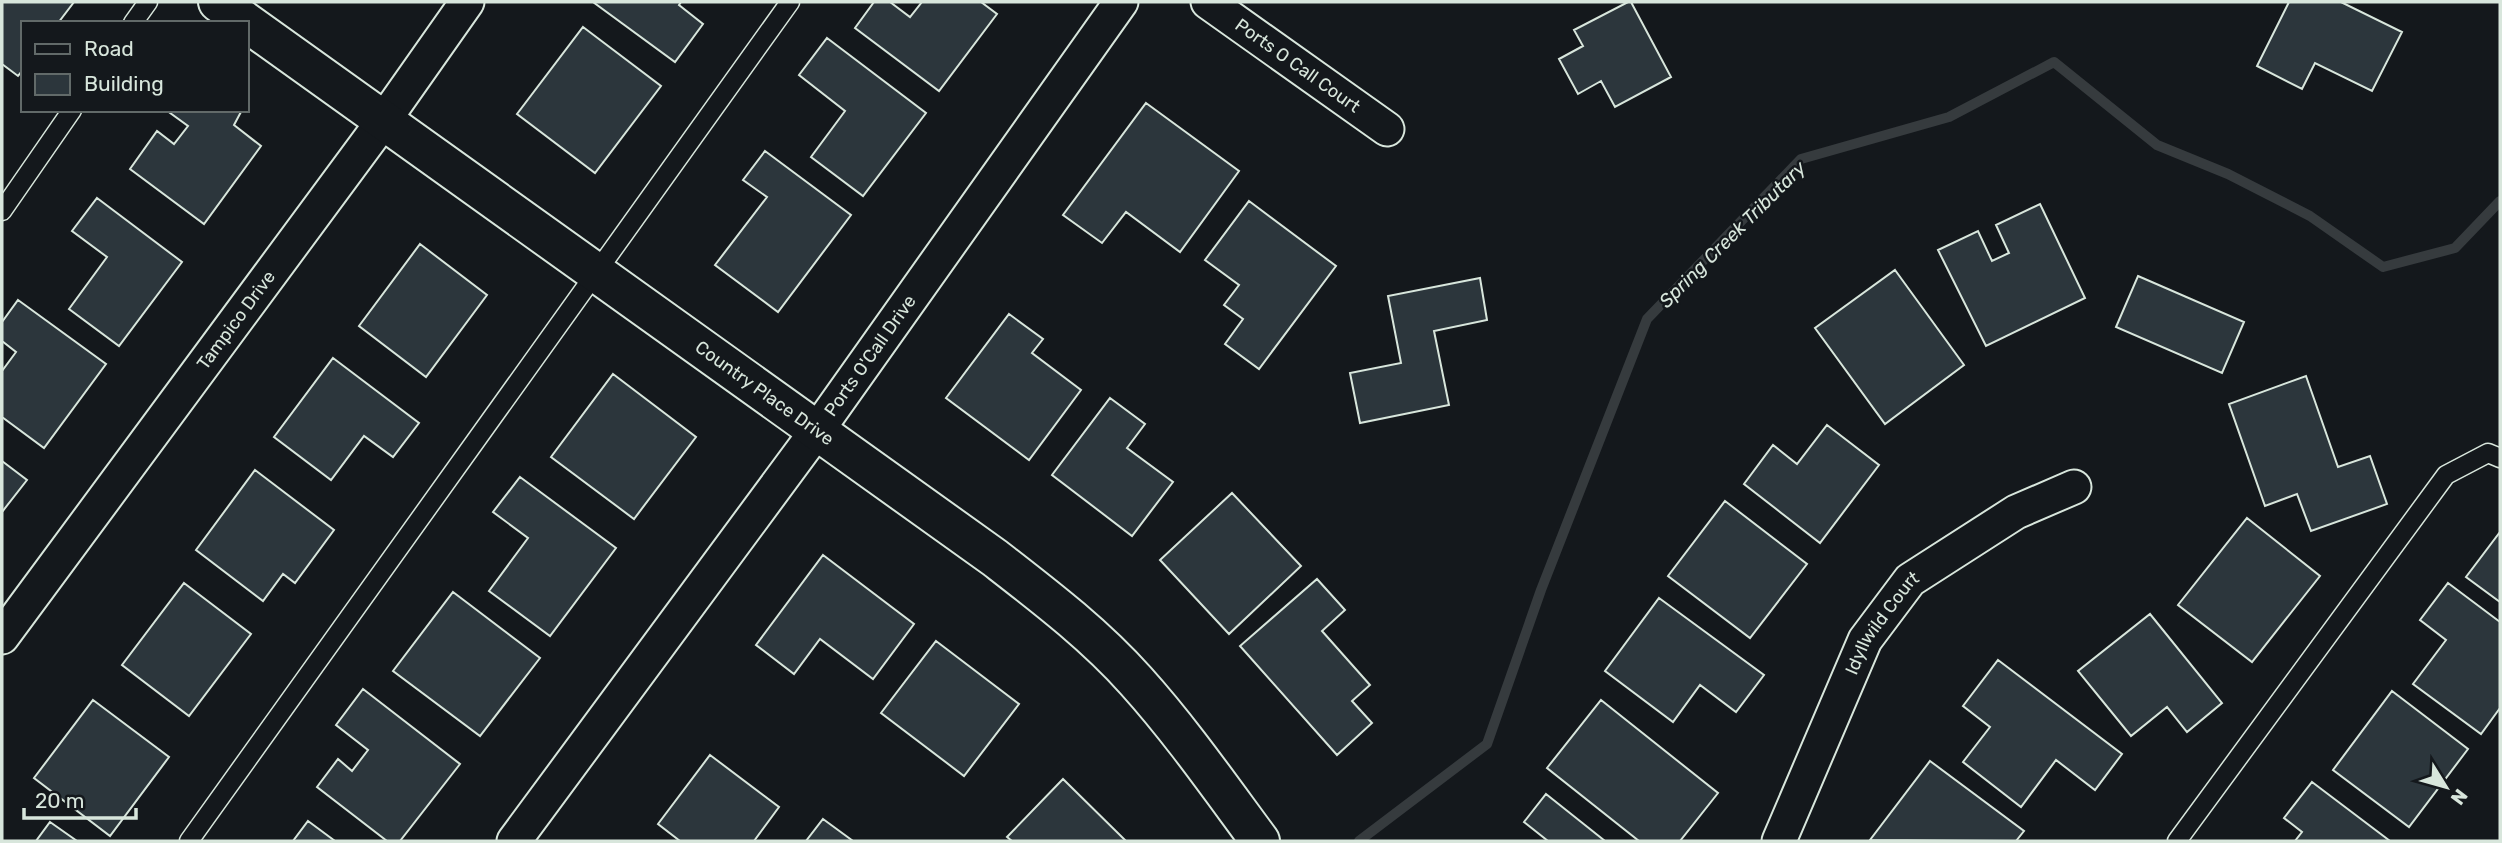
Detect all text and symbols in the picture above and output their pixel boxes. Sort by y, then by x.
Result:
street label: Ports O Call Court [1231,14,1364,117]
legend [21,21,248,112]
text: Road [84,36,134,61]
text: Building [84,71,164,96]
water label: Spring Creek Tributary [1654,156,1811,312]
street label: Tampico Drive [192,266,280,374]
street label: Ports O'Call Drive [820,291,921,421]
street label: Country Place Drive [691,336,838,450]
street label: Idyllwild Court [1841,566,1923,678]
north arrow [2411,752,2481,822]
scale bar [24,776,136,820]
text: N [2446,785,2472,809]
text: 20 m [35,788,84,813]

